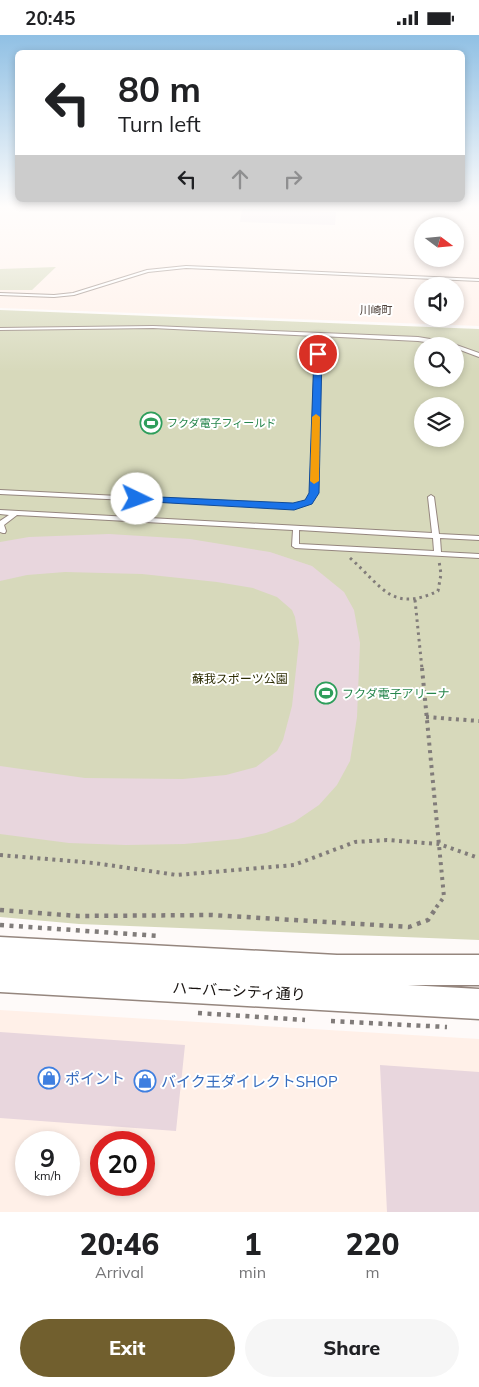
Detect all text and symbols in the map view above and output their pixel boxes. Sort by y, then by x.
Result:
text: 20:45 [25,6,75,30]
text: 80 m [118,67,201,111]
icon: left [35,70,100,135]
text: Turn left [118,110,201,138]
icon: left [173,165,201,193]
icon: ahead [226,165,254,193]
icon: right [279,165,307,193]
north arrow [414,217,464,267]
map controls [414,217,464,447]
button: sound [414,277,464,327]
district label: 川崎町 [360,303,393,317]
pin [297,333,339,375]
button: search [414,337,464,387]
icon: arrive [304,340,332,368]
button: layers [414,397,464,447]
sports icon: フクダ電子フィールド [139,411,163,435]
place label: フクダ電子フィールド [167,416,276,430]
position arrow [110,472,162,524]
park label: 蘇我スポーツ公園 [192,671,288,686]
sports icon: フクダ電子アリーナ [314,681,338,705]
place label: フクダ電子アリーナ [342,686,450,701]
street label: ハーバーシティ通り [172,978,306,1004]
shop icon: ポイント [37,1066,61,1090]
place label: ポイント [65,1069,125,1088]
shop icon: バイク王ダイレクトSHOP [133,1069,157,1093]
place label: バイク王ダイレクトSHOP [161,1072,338,1091]
speed limit sign: 20 [90,1131,155,1196]
text: 9 [40,1142,55,1173]
text: km/h [34,1168,61,1183]
text: 20:46 [79,1225,159,1263]
text: 1 [243,1225,261,1263]
text: 220 [346,1225,400,1263]
text: Arrival [95,1262,144,1282]
text: min [239,1262,266,1282]
text: m [365,1262,380,1282]
button: Exit [20,1319,235,1377]
button: Share [245,1319,459,1377]

